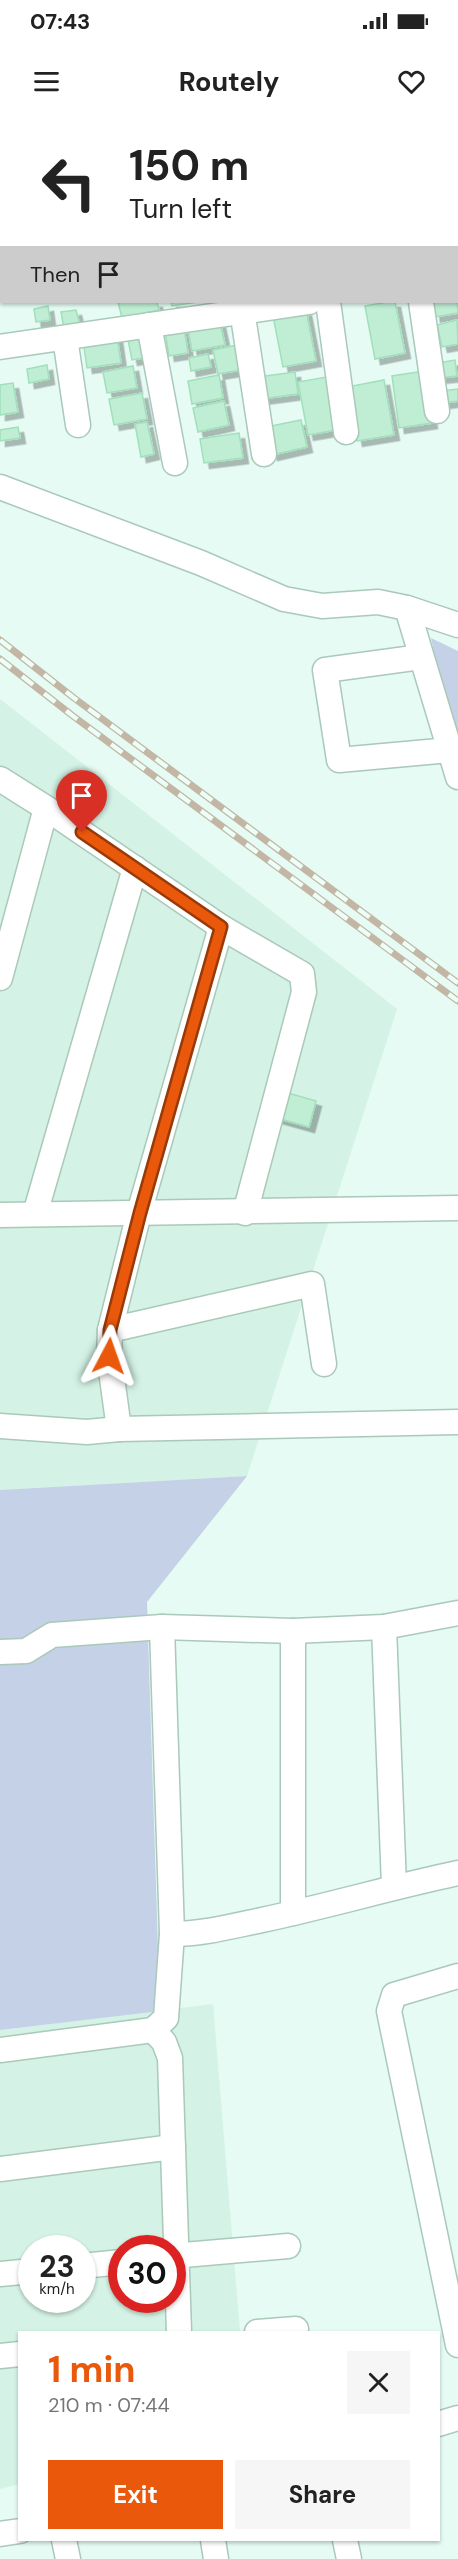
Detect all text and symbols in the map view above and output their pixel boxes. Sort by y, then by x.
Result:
text: 07:43 [30,7,90,36]
text: Routely [179,64,279,99]
icon: menu [30,65,63,98]
icon: heart [395,65,428,98]
text: 150 m [129,138,249,193]
icon: left [30,144,108,222]
text: Turn left [129,191,232,226]
icon: arrive [92,258,125,291]
text: Then [30,260,80,289]
pin [56,770,107,832]
icon: arrive [65,779,98,812]
position arrow [77,1324,141,1388]
speed limit sign: 30 [108,2235,186,2313]
text: 23 [39,2247,75,2286]
text: km/h [39,2279,75,2299]
text: 1 min [48,2346,136,2393]
button: close [347,2351,410,2414]
text: 210 m · 07:44 [48,2392,170,2418]
button: Exit [48,2460,223,2529]
button: Share [235,2460,410,2529]

